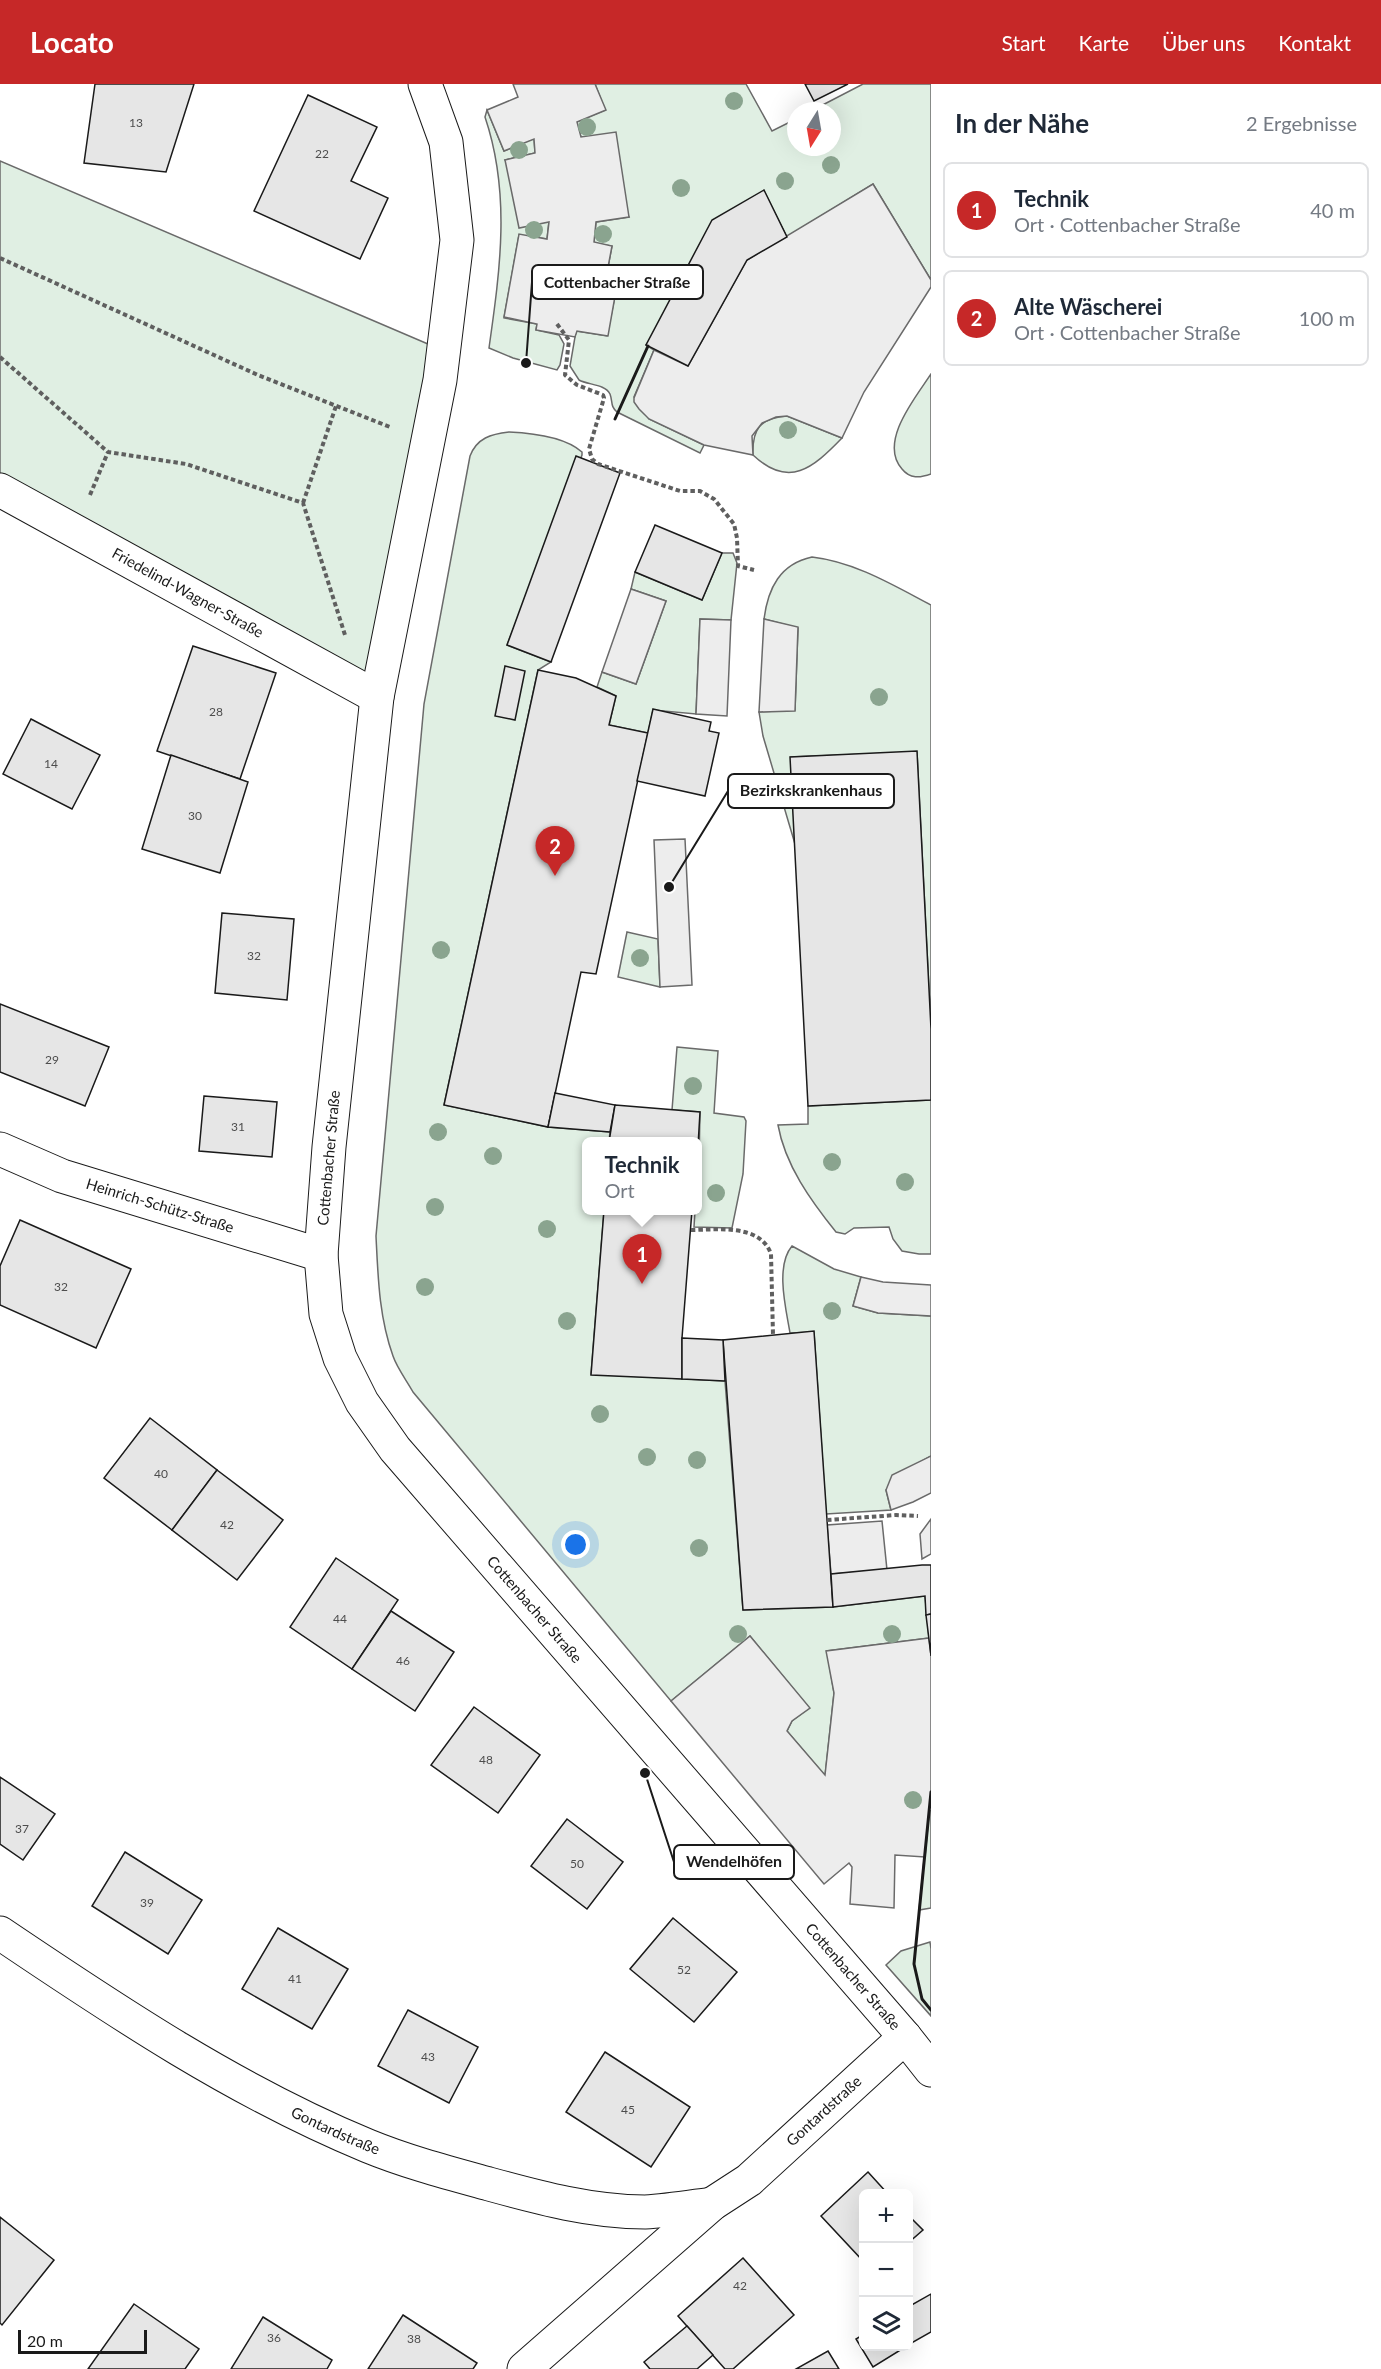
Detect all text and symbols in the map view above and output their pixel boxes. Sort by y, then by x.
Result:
text: Locato [30,25,114,59]
text: Start [1001,30,1046,55]
text: Karte [1079,30,1129,55]
text: Über uns [1162,30,1245,55]
text: Kontakt [1278,30,1351,55]
north arrow [787,102,841,156]
text: In der Nähe [955,107,1089,139]
text: 2 Ergebnisse [1246,111,1357,135]
house number: 13 [129,115,143,130]
house number: 22 [315,146,329,161]
text: Technik [1014,185,1089,212]
text: 1 [971,198,982,222]
text: 40 m [1310,198,1355,222]
text: Ort · Cottenbacher Straße [1014,212,1241,236]
callout: Cottenbacher Straße [532,265,703,299]
text: Cottenbacher Straße [544,272,691,291]
text: Alte Wäscherei [1014,293,1162,320]
text: 2 [971,306,982,330]
text: 100 m [1299,306,1355,330]
text: Ort · Cottenbacher Straße [1014,320,1241,344]
street label: Friedelind-Wagner-Straße [109,543,267,641]
house number: 28 [209,704,223,719]
house number: 14 [44,756,58,771]
callout: Bezirkskrankenhaus [728,774,894,808]
text: Bezirkskrankenhaus [740,780,882,799]
house number: 30 [188,808,202,823]
pin: 2 [536,826,574,876]
house number: 32 [247,948,261,963]
house number: 29 [45,1052,59,1067]
street label: Cottenbacher Straße [313,1089,343,1226]
house number: 31 [231,1119,245,1134]
popup [582,1137,702,1215]
text: Technik [604,1151,680,1178]
street label: Heinrich-Schütz-Straße [84,1174,236,1236]
text: Ort [604,1178,635,1202]
pin: 1 [622,1234,662,1284]
house number: 32 [54,1279,68,1294]
house number: 40 [154,1466,168,1481]
house number: 42 [220,1517,234,1532]
your location [561,1530,590,1559]
street label: Cottenbacher Straße [484,1552,586,1666]
house number: 44 [333,1611,347,1626]
house number: 46 [396,1653,410,1668]
house number: 48 [479,1752,493,1767]
house number: 37 [15,1821,29,1836]
callout: Wendelhöfen [674,1845,794,1879]
text: Wendelhöfen [686,1851,782,1870]
house number: 50 [570,1856,584,1871]
house number: 39 [140,1895,154,1910]
street label: Cottenbacher Straße [802,1919,905,2033]
house number: 52 [677,1962,691,1977]
house number: 41 [288,1971,302,1986]
house number: 43 [421,2049,435,2064]
street label: Gontardstraße [782,2072,865,2149]
street label: Gontardstraße [288,2102,383,2158]
house number: 45 [621,2102,635,2117]
map controls [859,2189,913,2351]
button: + [859,2189,913,2243]
button: − [859,2243,913,2297]
house number: 42 [733,2278,747,2293]
button: layers [859,2297,913,2351]
scale bar [18,2327,147,2354]
house number: 36 [267,2330,281,2345]
text: 20 m [27,2331,63,2350]
house number: 38 [407,2331,421,2346]

